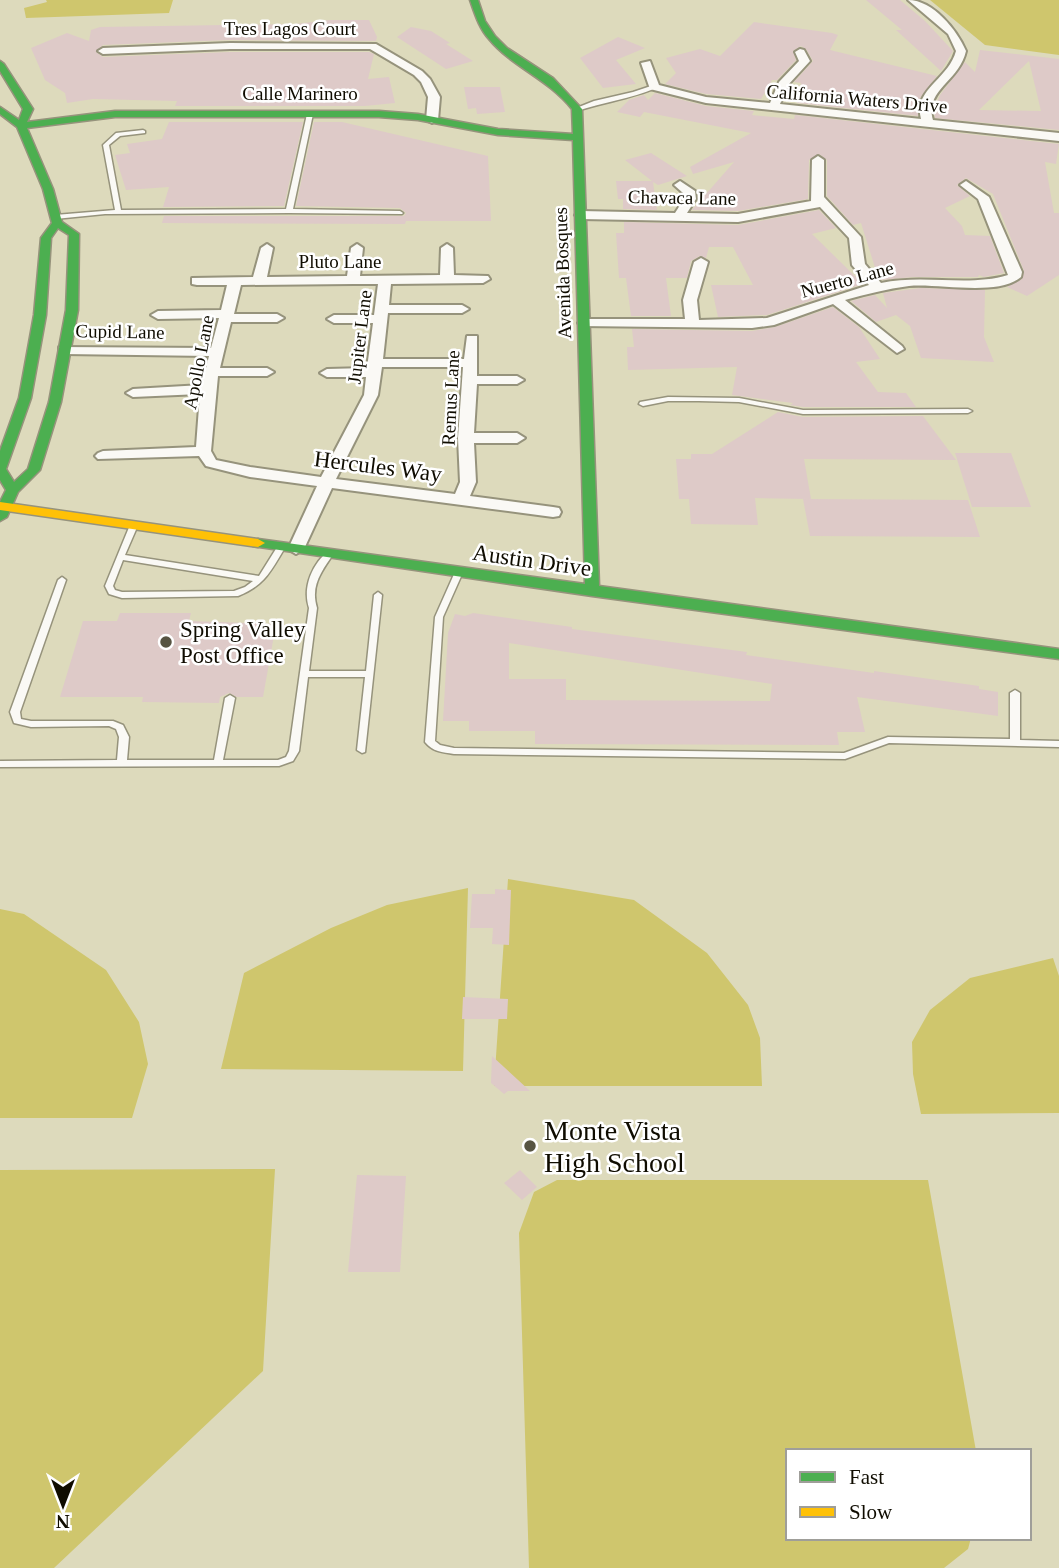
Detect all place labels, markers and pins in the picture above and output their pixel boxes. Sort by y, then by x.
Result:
place label: Spring Valley Post Office [180,617,306,668]
marker: Spring Valley Post Office [158,634,174,650]
place label: Monte Vista High School [544,1115,685,1178]
marker: Monte Vista High School [522,1138,538,1154]

